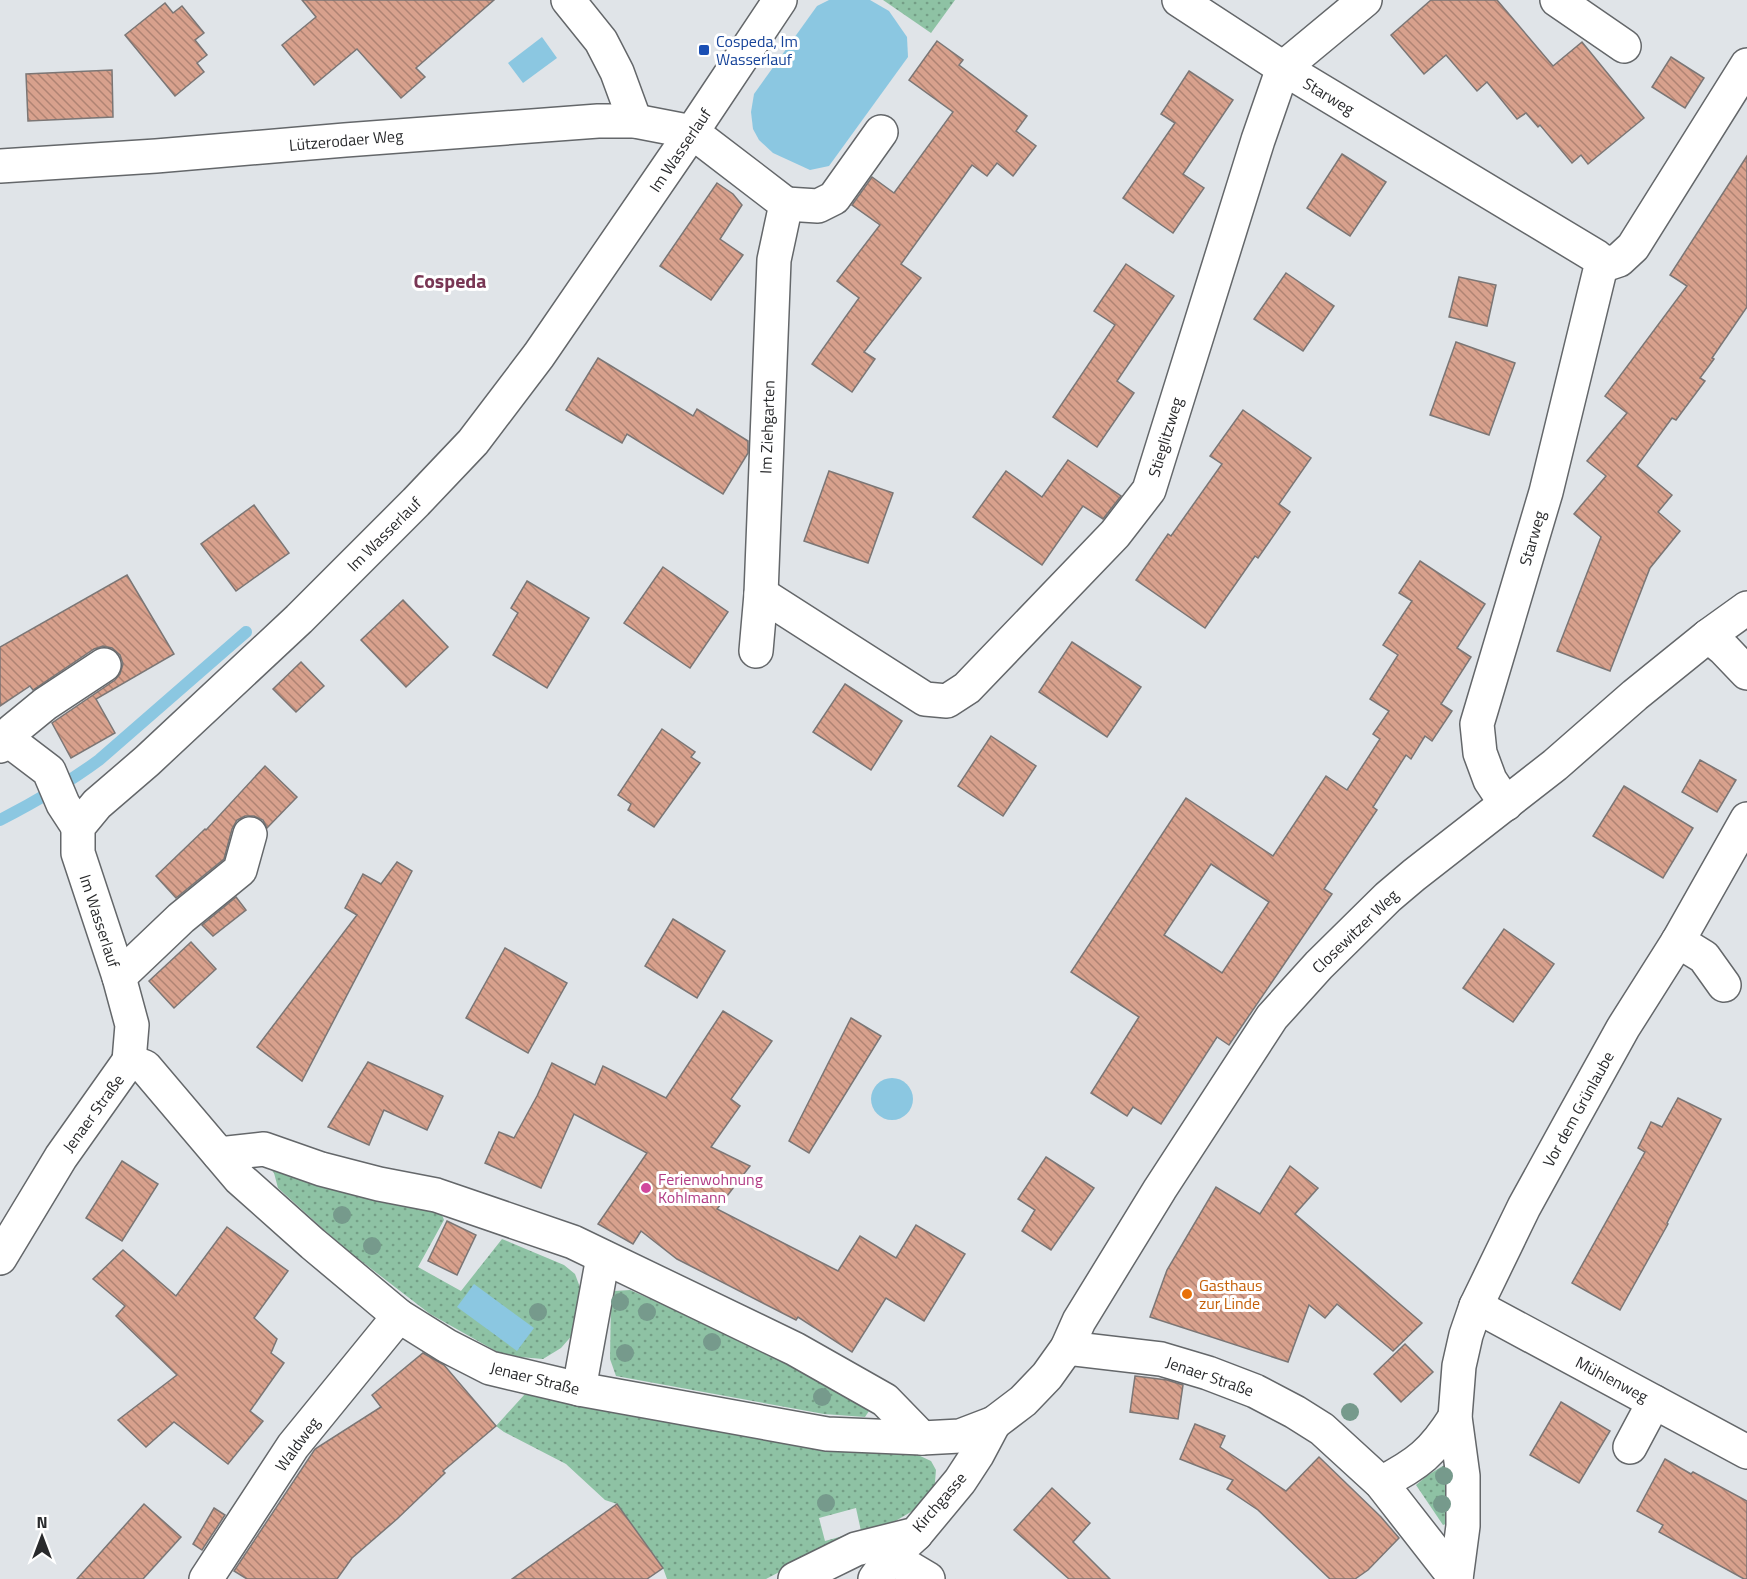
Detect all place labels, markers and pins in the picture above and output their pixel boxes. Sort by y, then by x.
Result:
place label: Cospeda, Im Wasserlauf [716,29,798,71]
marker: Cospeda, Im Wasserlauf [697,43,711,57]
place label: Ferienwohnung Kohlmann [658,1167,763,1209]
marker: Ferienwohnung Kohlmann [639,1181,653,1195]
place label: Gasthaus zur Linde [1199,1273,1262,1315]
marker: Gasthaus zur Linde [1180,1287,1194,1301]

